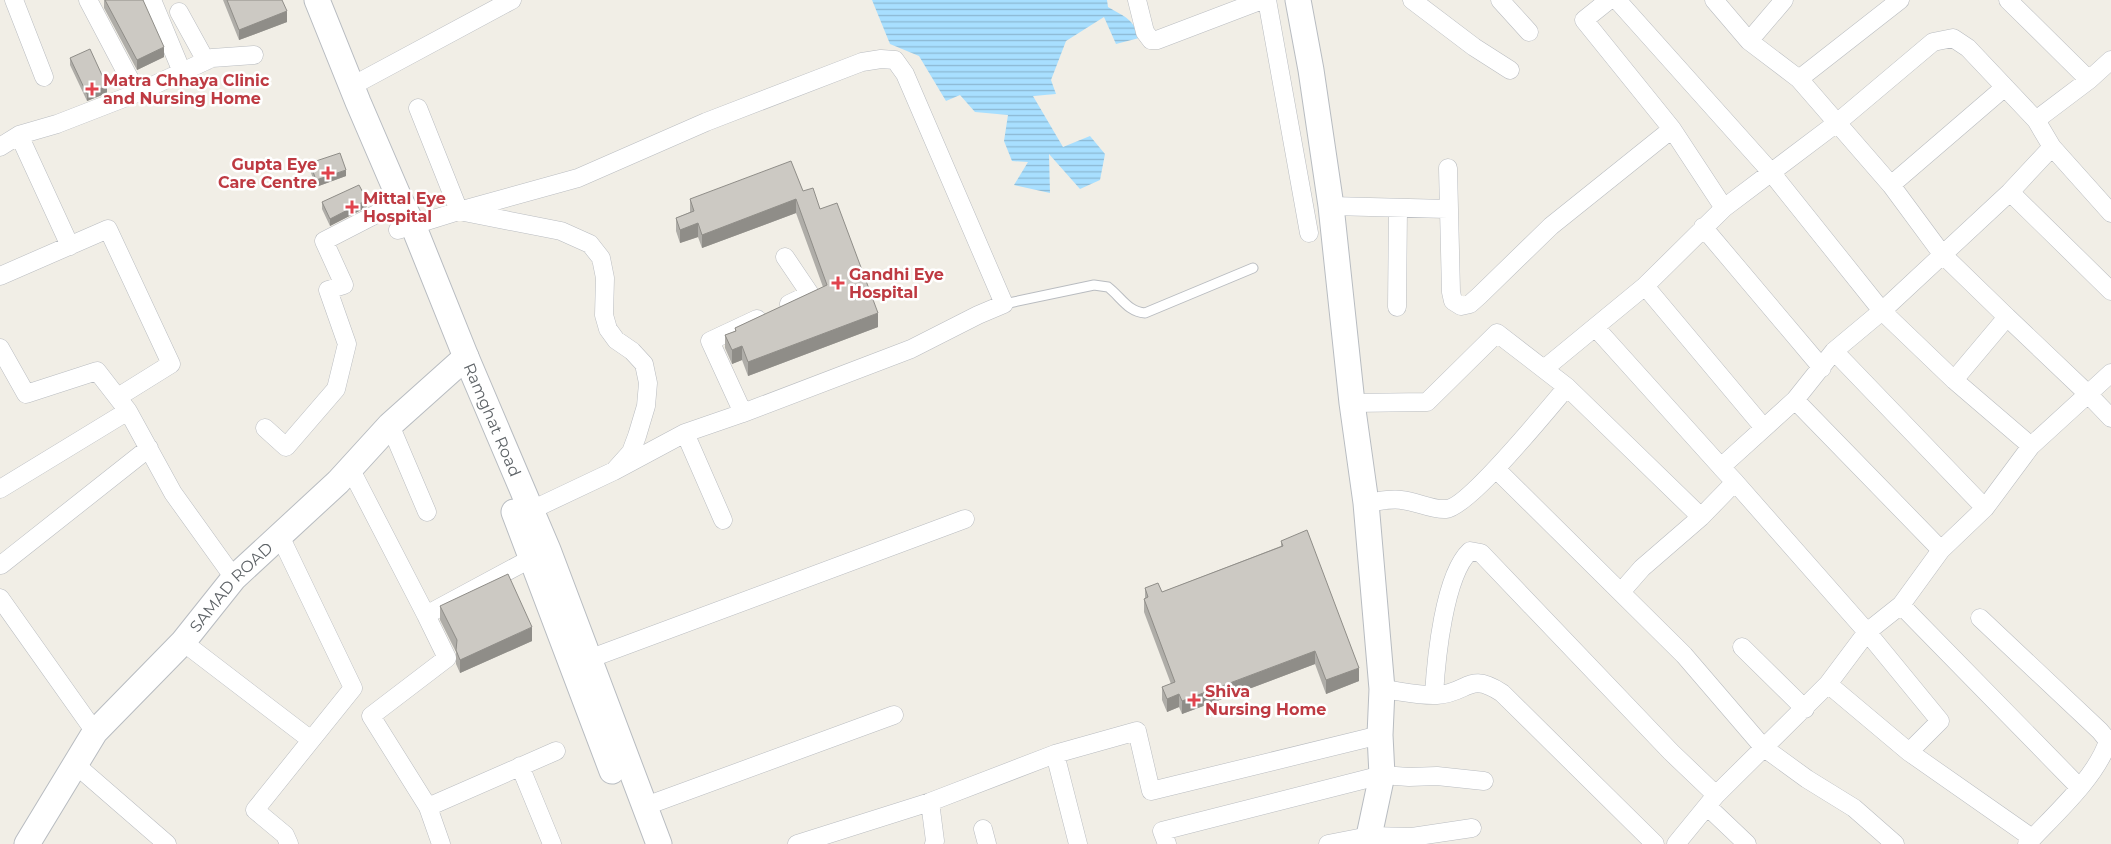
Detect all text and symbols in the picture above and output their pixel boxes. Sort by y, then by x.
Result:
place label: Matra Chhaya Clinic and Nursing Home [103,71,270,108]
marker: Matra Chhaya Clinic and Nursing Home [85,82,99,96]
place label: Gupta Eye Care Centre [218,155,317,192]
marker: Gupta Eye Care Centre [321,166,335,180]
place label: Mittal Eye Hospital [363,189,446,226]
marker: Mittal Eye Hospital [345,200,359,214]
place label: Gandhi Eye Hospital [849,265,944,302]
marker: Gandhi Eye Hospital [831,276,845,290]
street label: Ramghat Road [460,360,525,480]
street label: SAMAD ROAD [186,538,277,636]
place label: Shiva Nursing Home [1205,682,1326,719]
marker: Shiva Nursing Home [1187,693,1201,707]

